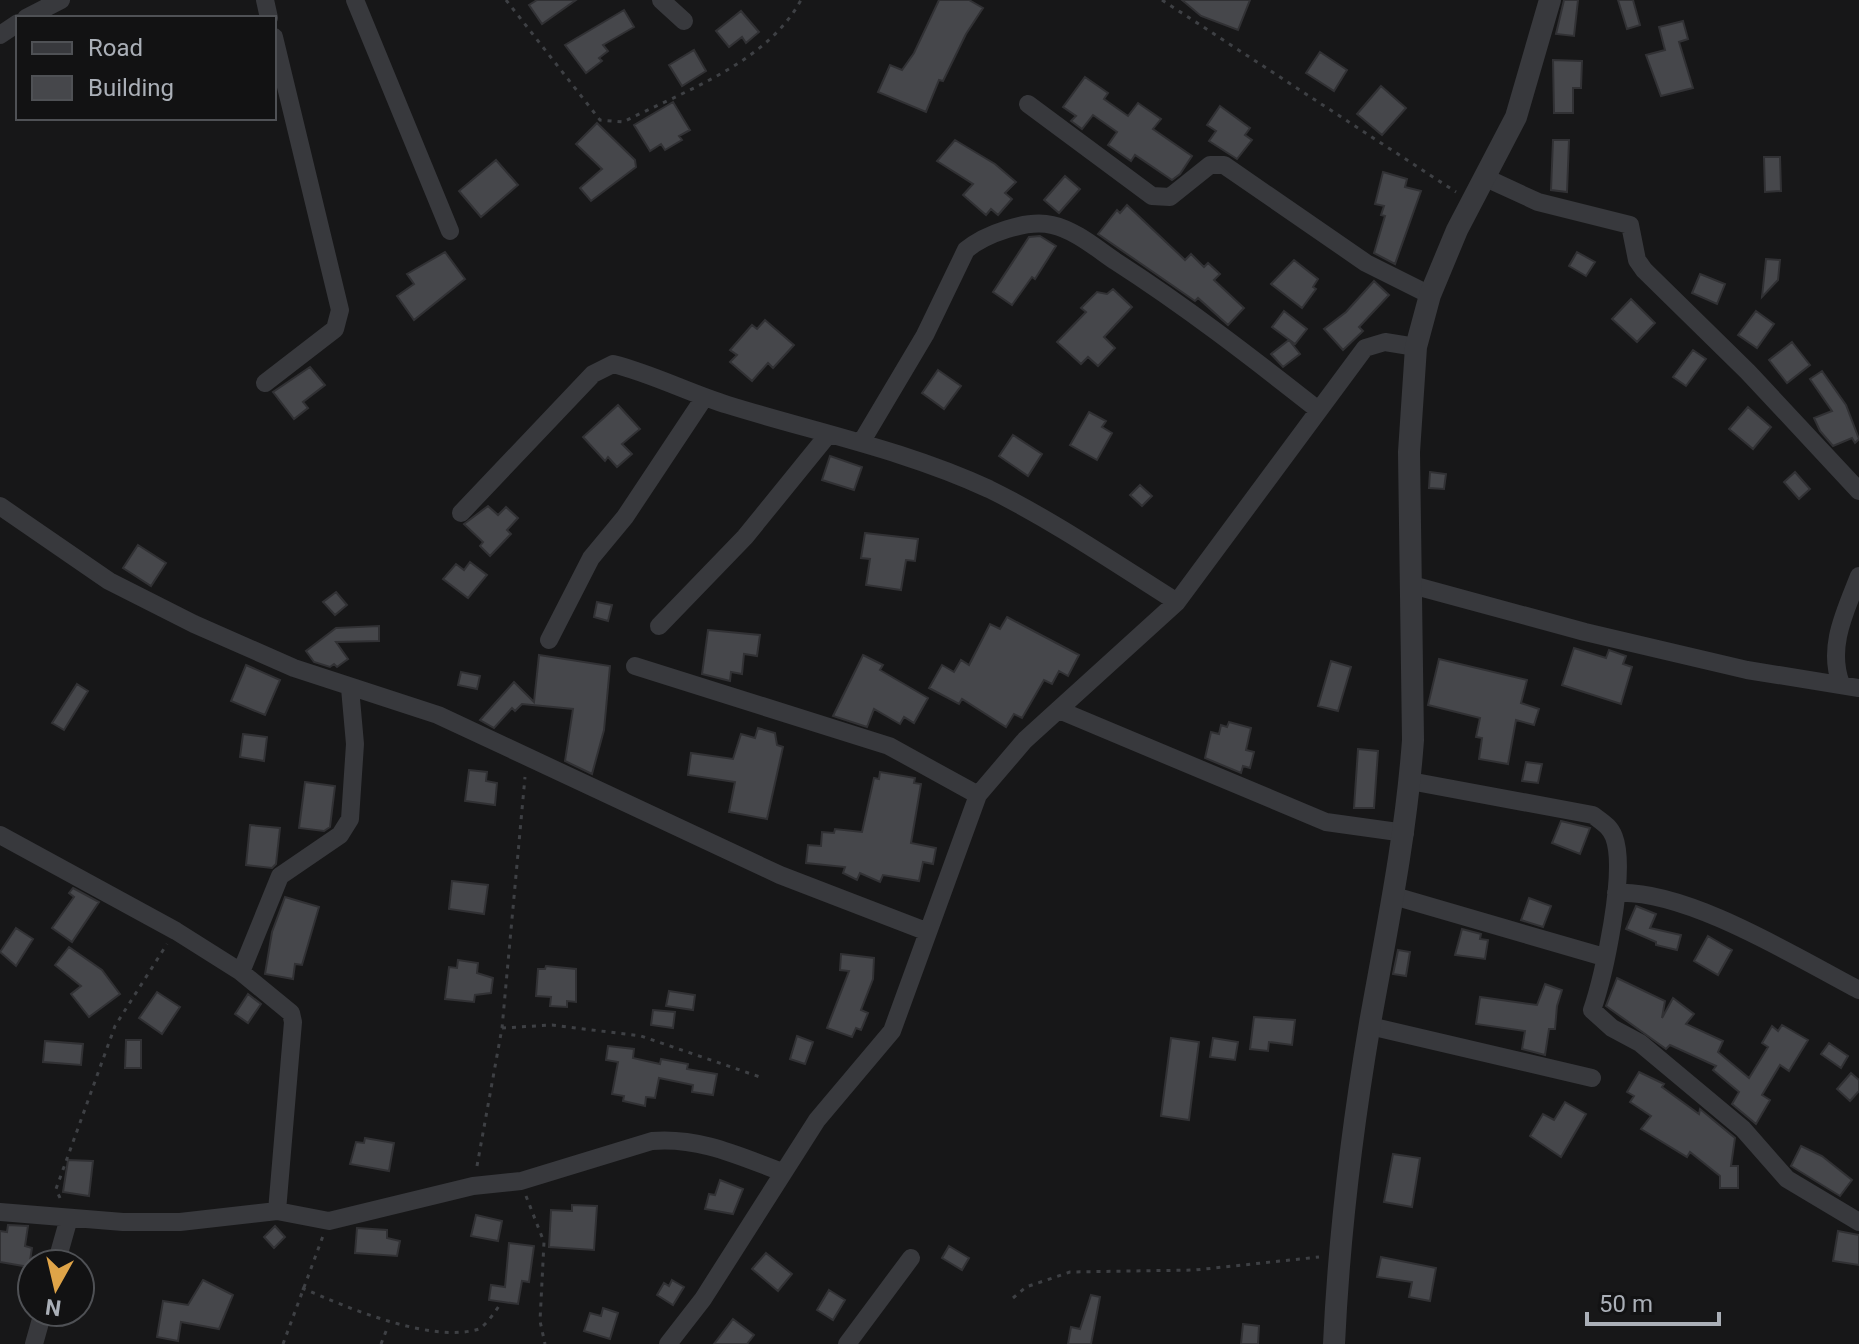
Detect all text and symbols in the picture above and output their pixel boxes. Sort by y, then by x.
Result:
legend [16,16,276,120]
text: Road [88,34,143,62]
text: Building [88,74,174,102]
north arrow [16,1248,96,1328]
scale bar [1587,1276,1719,1326]
text: 50 m [1599,1290,1653,1318]
text: N [44,1294,63,1321]

